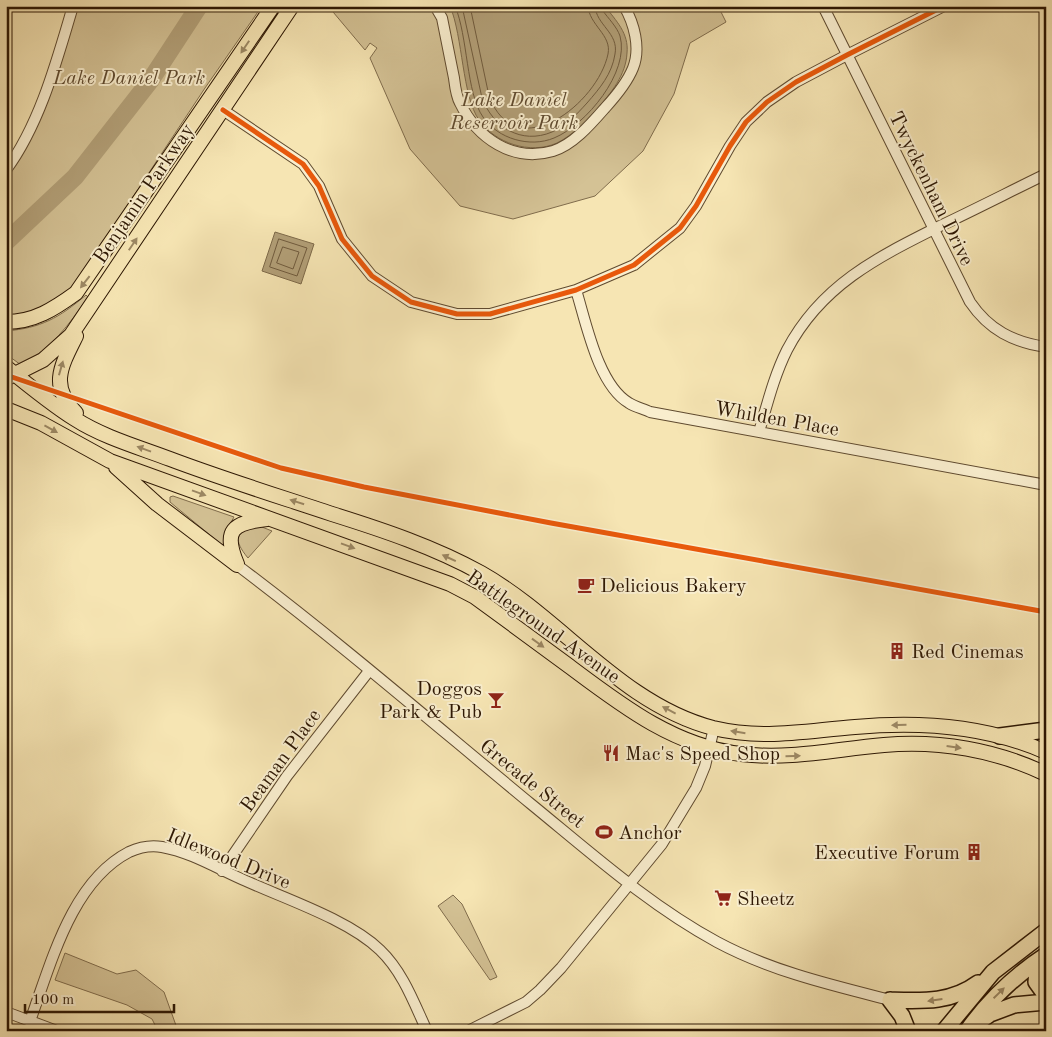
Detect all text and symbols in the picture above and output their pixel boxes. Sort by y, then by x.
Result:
one-way arrow [241,40,250,54]
park label: Lake Daniel Park [52,69,206,89]
park label: Lake Daniel Reservoir Park [449,91,579,134]
street label: Twyckenham Drive [884,109,976,269]
street label: Benjamin Parkway [91,120,199,268]
one-way arrow [128,237,138,251]
one-way arrow [80,275,90,289]
one-way arrow [58,361,66,376]
street label: Whilden Place [713,399,840,441]
one-way arrow [44,424,58,433]
one-way arrow [136,445,151,452]
one-way arrow [192,490,207,497]
one-way arrow [289,498,304,506]
one-way arrow [341,543,356,550]
one-way arrow [442,554,456,562]
street label: Battleground Avenue [462,567,623,688]
cafe icon: Delicious Bakery [576,575,596,595]
place label: Delicious Bakery [600,577,747,597]
one-way arrow [531,638,544,649]
building icon: Red Cinemas [887,641,907,661]
place label: Red Cinemas [911,643,1024,663]
place label: Doggos Park & Pub [379,680,482,723]
bar icon: Doggos Park & Pub [486,690,506,710]
street label: Beaman Place [238,706,326,816]
one-way arrow [661,706,676,714]
one-way arrow [891,721,907,729]
one-way arrow [729,728,745,736]
street label: Grecade Street [475,736,588,833]
restaurant icon: Mac's Speed Shop [601,743,621,763]
one-way arrow [947,743,963,751]
place label: Mac's Speed Shop [625,745,780,765]
one-way arrow [785,752,801,760]
sports icon: Anchor [594,822,614,842]
place label: Anchor [618,824,682,844]
street label: Idlewood Drive [164,826,293,894]
building icon: Executive Forum [964,842,984,862]
place label: Executive Forum [814,844,960,864]
supermarket icon: Sheetz [713,888,733,908]
place label: Sheetz [737,890,794,910]
scale bar [25,982,174,1014]
one-way arrow [993,987,1005,999]
text: 100 m [32,993,74,1008]
one-way arrow [927,996,943,1004]

